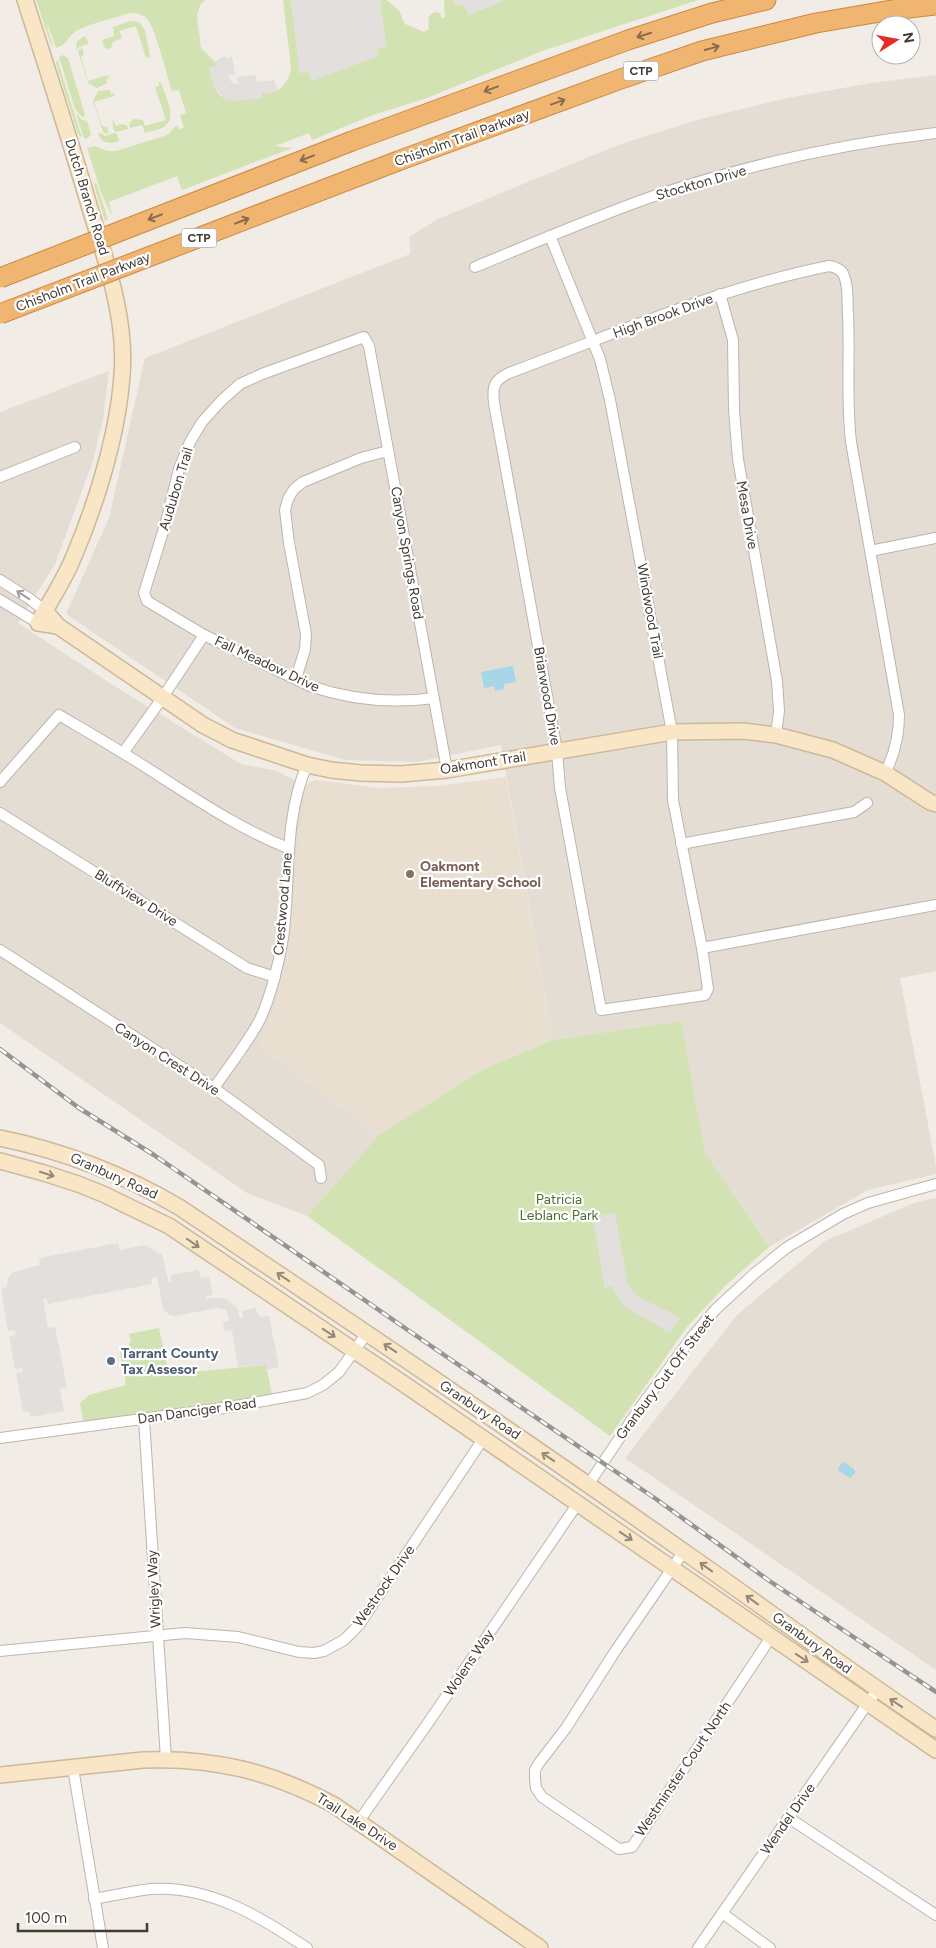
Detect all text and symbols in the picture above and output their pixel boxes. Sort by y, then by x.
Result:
north arrow [871,15,921,65]
one-way arrow [636,30,652,40]
text: N [899,31,918,45]
one-way arrow [703,43,719,53]
road number: CTP [624,61,658,80]
one-way arrow [484,85,499,94]
one-way arrow [550,97,565,106]
street label: Chisholm Trail Parkway [392,105,533,170]
street label: Dutch Branch Road [61,137,113,257]
one-way arrow [299,154,315,163]
street label: Stockton Drive [654,162,749,204]
one-way arrow [148,213,163,222]
one-way arrow [233,216,249,225]
road number: CTP [182,228,216,248]
street label: Chisholm Trail Parkway [13,248,153,315]
street label: High Brook Drive [611,290,716,342]
street label: Audubon Trail [155,445,197,533]
street label: Mesa Drive [733,480,761,551]
street label: Canyon Springs Road [387,485,427,621]
street label: Windwood Trail [633,562,667,660]
one-way arrow [16,589,30,600]
street label: Fall Meadow Drive [212,632,323,696]
street label: Briarwood Drive [530,646,564,747]
street label: Oakmont Trail [439,748,527,778]
street label: Crestwood Lane [270,852,296,956]
place label: Oakmont Elementary School [420,858,541,891]
street label: Bluffview Drive [91,866,181,930]
marker: Oakmont Elementary School [404,868,416,880]
street label: Canyon Crest Drive [111,1019,223,1099]
street label: Granbury Road [68,1149,160,1203]
one-way arrow [39,1170,54,1179]
park label: Patricia Leblanc Park [520,1191,599,1224]
one-way arrow [186,1238,200,1248]
one-way arrow [276,1272,290,1282]
street label: Granbury Cut Off Street [612,1311,718,1443]
one-way arrow [321,1328,335,1338]
one-way arrow [383,1343,397,1353]
place label: Tarrant County Tax Assesor [121,1345,220,1378]
marker: Tarrant County Tax Assesor [105,1355,117,1367]
street label: Granbury Road [436,1377,524,1443]
street label: Dan Danciger Road [137,1394,257,1428]
one-way arrow [541,1452,555,1462]
one-way arrow [618,1531,632,1541]
street label: Westrock Drive [350,1542,419,1630]
street label: Wrigley Way [143,1549,165,1629]
one-way arrow [699,1562,713,1572]
one-way arrow [745,1595,759,1605]
street label: Granbury Road [769,1608,855,1678]
street label: Wolens Way [440,1626,498,1700]
one-way arrow [795,1653,809,1663]
street label: Westminster Court North [631,1698,735,1840]
one-way arrow [890,1698,904,1708]
street label: Wendel Drive [757,1780,819,1858]
street label: Trail Lake Drive [313,1789,401,1855]
scale bar [18,1900,146,1932]
text: 100 m [25,1909,67,1927]

